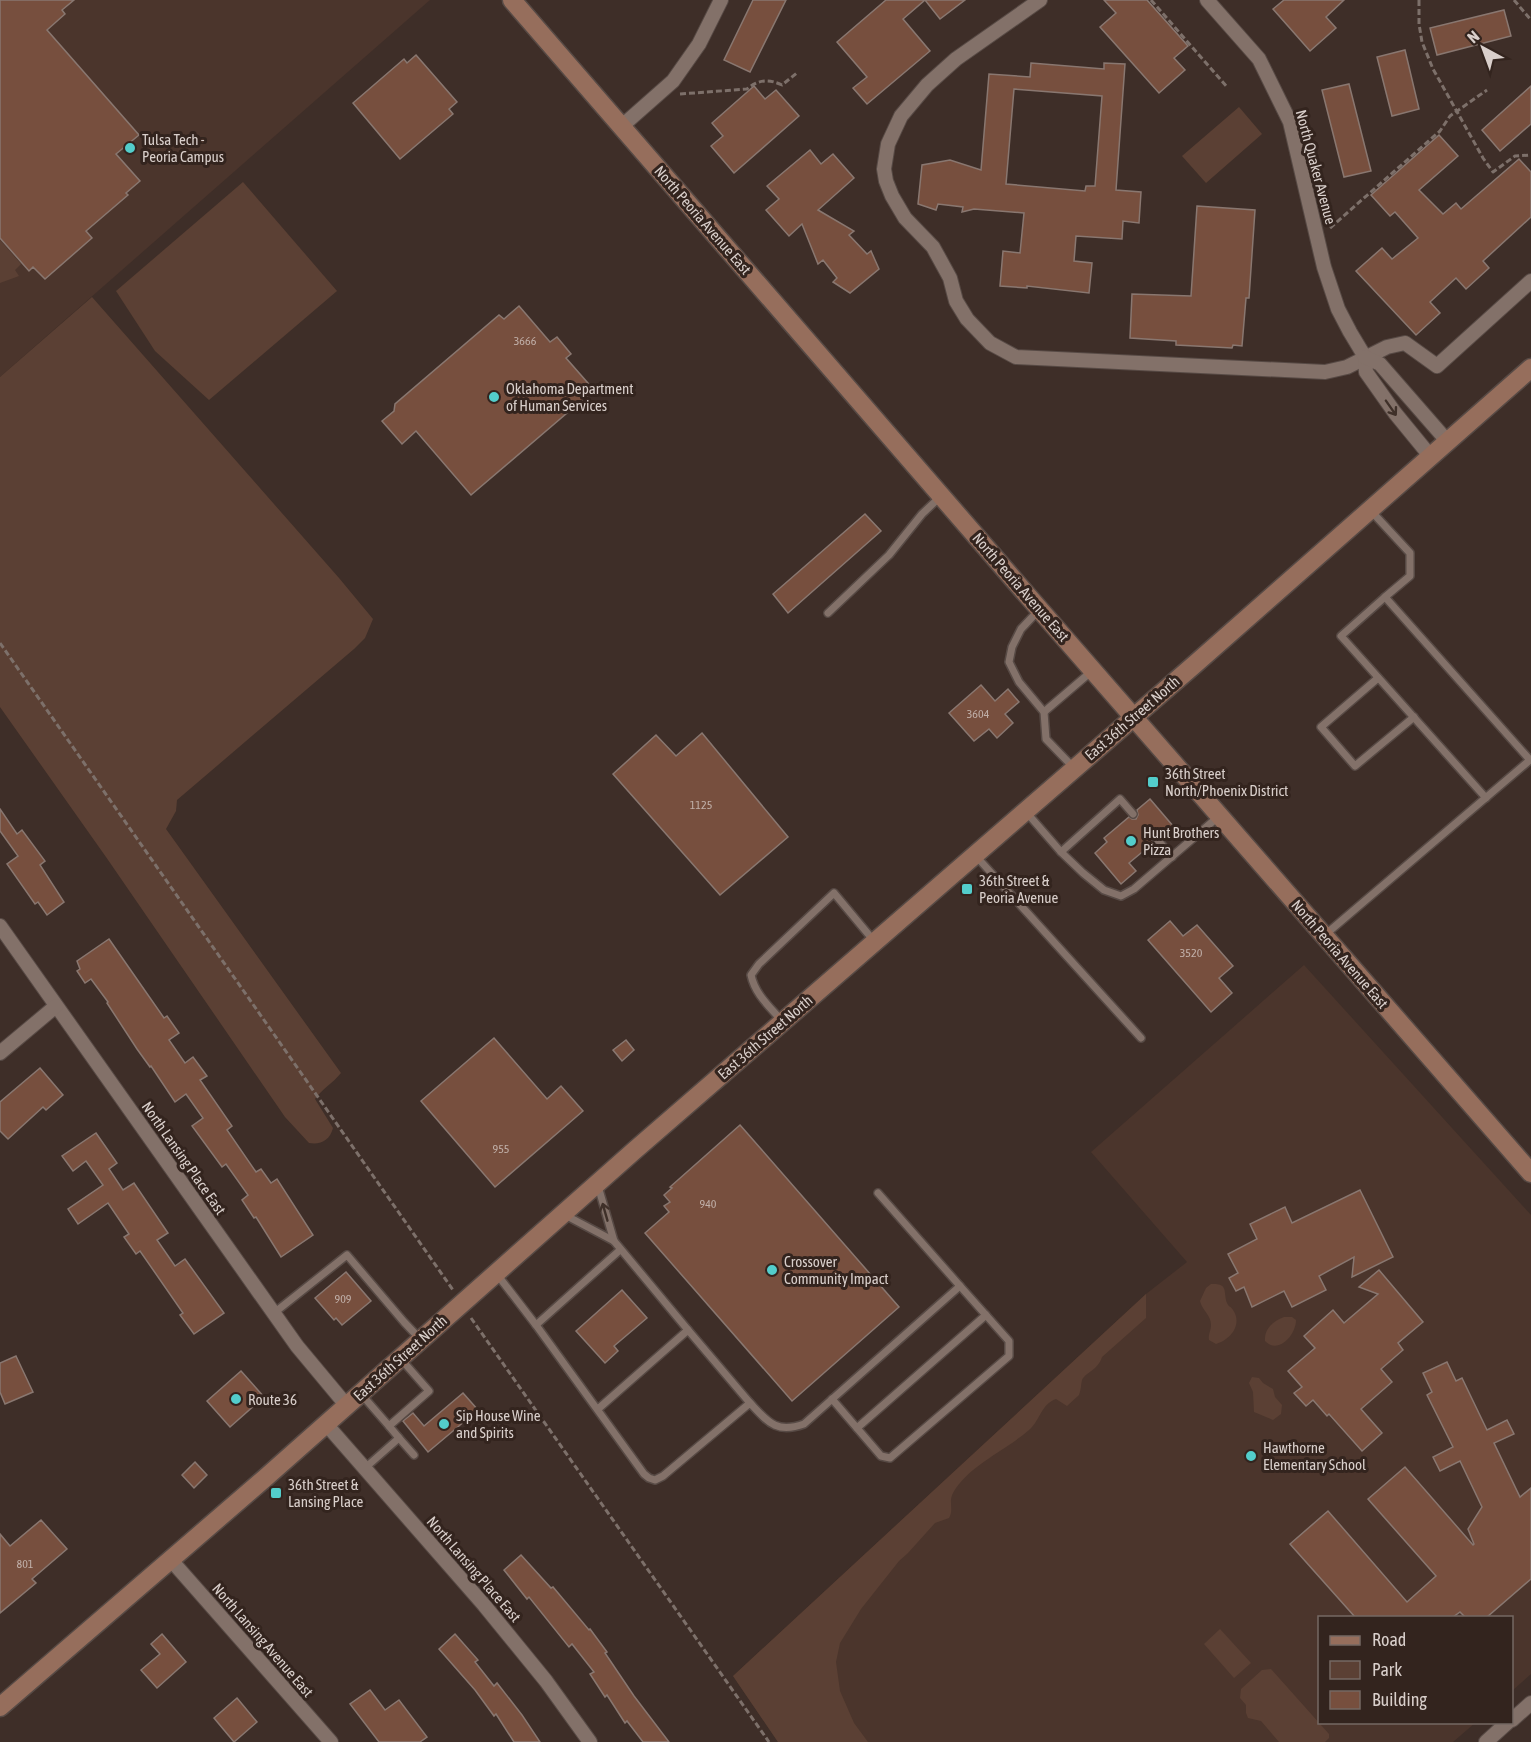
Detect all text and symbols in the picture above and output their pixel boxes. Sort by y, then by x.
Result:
north arrow [1453,18,1513,78]
text: N [1464,27,1483,47]
street label: North Quaker Avenue [1293,108,1340,226]
place label: Tulsa Tech - Peoria Campus [142,131,224,165]
marker: Tulsa Tech - Peoria Campus [123,141,137,155]
street label: North Peoria Avenue East [651,162,755,278]
house number: 3666 [514,334,537,348]
place label: Oklahoma Department of Human Services [506,380,634,414]
marker: Oklahoma Department of Human Services [487,390,501,404]
one-way arrow [1385,399,1397,415]
street label: North Peoria Avenue East [969,529,1073,645]
street label: East 36th Street North [1081,672,1183,764]
house number: 3604 [967,707,990,721]
place label: 36th Street North/Phoenix District [1165,765,1288,799]
marker: 36th Street North/Phoenix District [1146,775,1160,789]
house number: 1125 [690,798,712,812]
place label: Hunt Brothers Pizza [1143,824,1219,858]
marker: Hunt Brothers Pizza [1124,834,1138,848]
place label: 36th Street & Peoria Avenue [979,872,1059,906]
marker: 36th Street & Peoria Avenue [960,882,974,896]
street label: North Peoria Avenue East [1288,896,1392,1012]
house number: 3520 [1180,946,1203,960]
street label: East 36th Street North [714,991,816,1083]
street label: North Lansing Place East [139,1098,229,1218]
house number: 955 [493,1142,509,1156]
house number: 940 [700,1197,717,1211]
one-way arrow [599,1203,611,1222]
place label: Crossover Community Impact [784,1253,889,1287]
marker: Crossover Community Impact [765,1263,779,1277]
house number: 909 [335,1292,352,1306]
street label: East 36th Street North [350,1312,450,1404]
place label: Route 36 [248,1391,297,1408]
marker: Route 36 [229,1392,243,1406]
place label: Sip House Wine and Spirits [456,1407,541,1441]
marker: Sip House Wine and Spirits [437,1417,451,1431]
place label: Hawthorne Elementary School [1263,1439,1366,1473]
marker: Hawthorne Elementary School [1244,1449,1258,1463]
place label: 36th Street & Lansing Place [288,1476,363,1510]
marker: 36th Street & Lansing Place [269,1486,283,1500]
street label: North Lansing Place East [424,1513,524,1625]
house number: 801 [17,1557,34,1571]
street label: North Lansing Avenue East [209,1580,317,1700]
legend [1318,1616,1513,1724]
text: Road [1372,1629,1406,1650]
text: Park [1372,1659,1402,1680]
text: Building [1372,1689,1427,1710]

